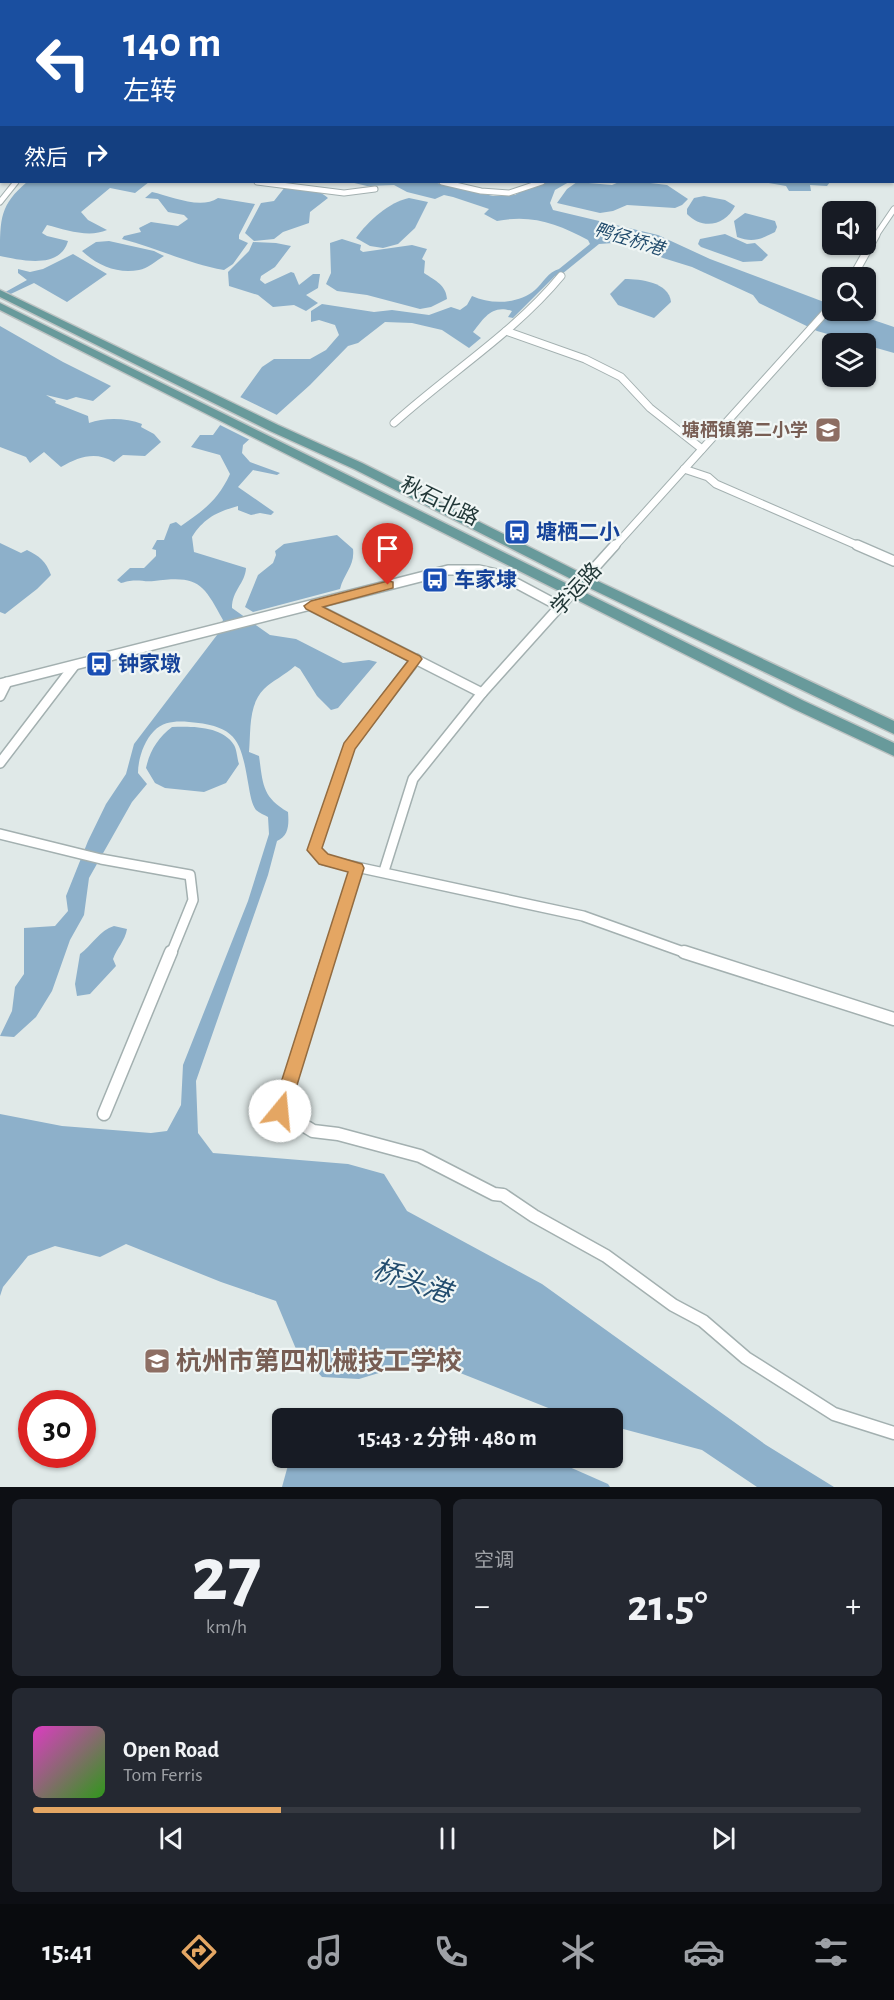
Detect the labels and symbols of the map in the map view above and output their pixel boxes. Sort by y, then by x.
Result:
water label: 鸭径桥港 [592,219,669,260]
school or university icon: 塘栖镇第二小学 [813,415,843,445]
place label: 塘栖镇第二小学 [682,420,808,440]
street label: 秋石北路 [397,473,483,529]
bus stop icon: 塘栖二小 [502,517,532,547]
place label: 塘栖二小 [536,520,620,543]
pin [362,523,413,585]
street label: 学运路 [546,558,606,620]
bus stop icon: 车家埭 [420,565,450,595]
place label: 车家埭 [454,568,517,591]
bus stop icon: 钟家墩 [84,649,114,679]
place label: 钟家墩 [118,652,181,675]
position arrow [248,1079,312,1143]
water label: 桥头港 [369,1255,459,1309]
school or university icon: 杭州市第四机械技工学校 [142,1346,172,1376]
place label: 杭州市第四机械技工学校 [176,1347,462,1375]
speed limit sign: 30 [18,1390,96,1468]

